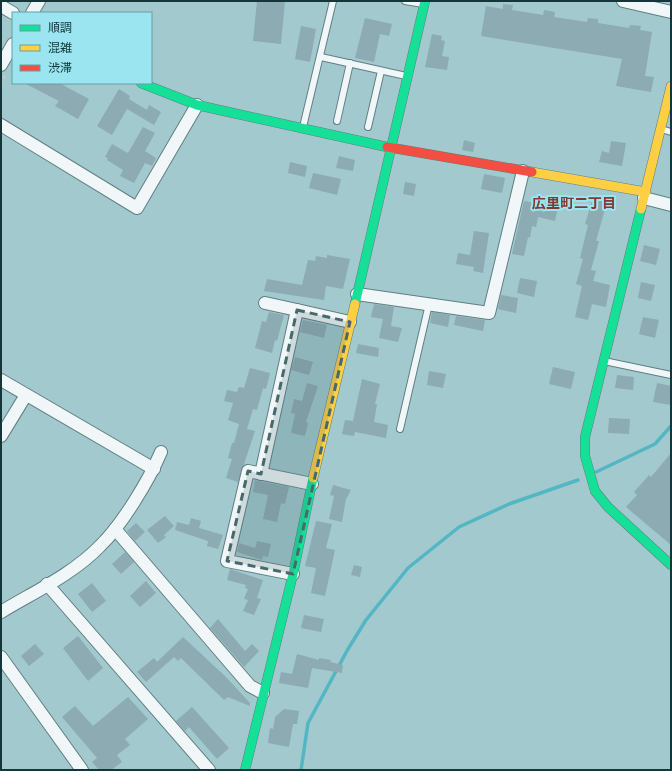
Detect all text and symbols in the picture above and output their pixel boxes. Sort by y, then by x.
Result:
legend [12,12,152,84]
text: 順調 [48,21,72,36]
text: 混雑 [48,41,72,56]
text: 渋滞 [48,61,72,76]
district label: 広里町二丁目 [532,195,616,212]

